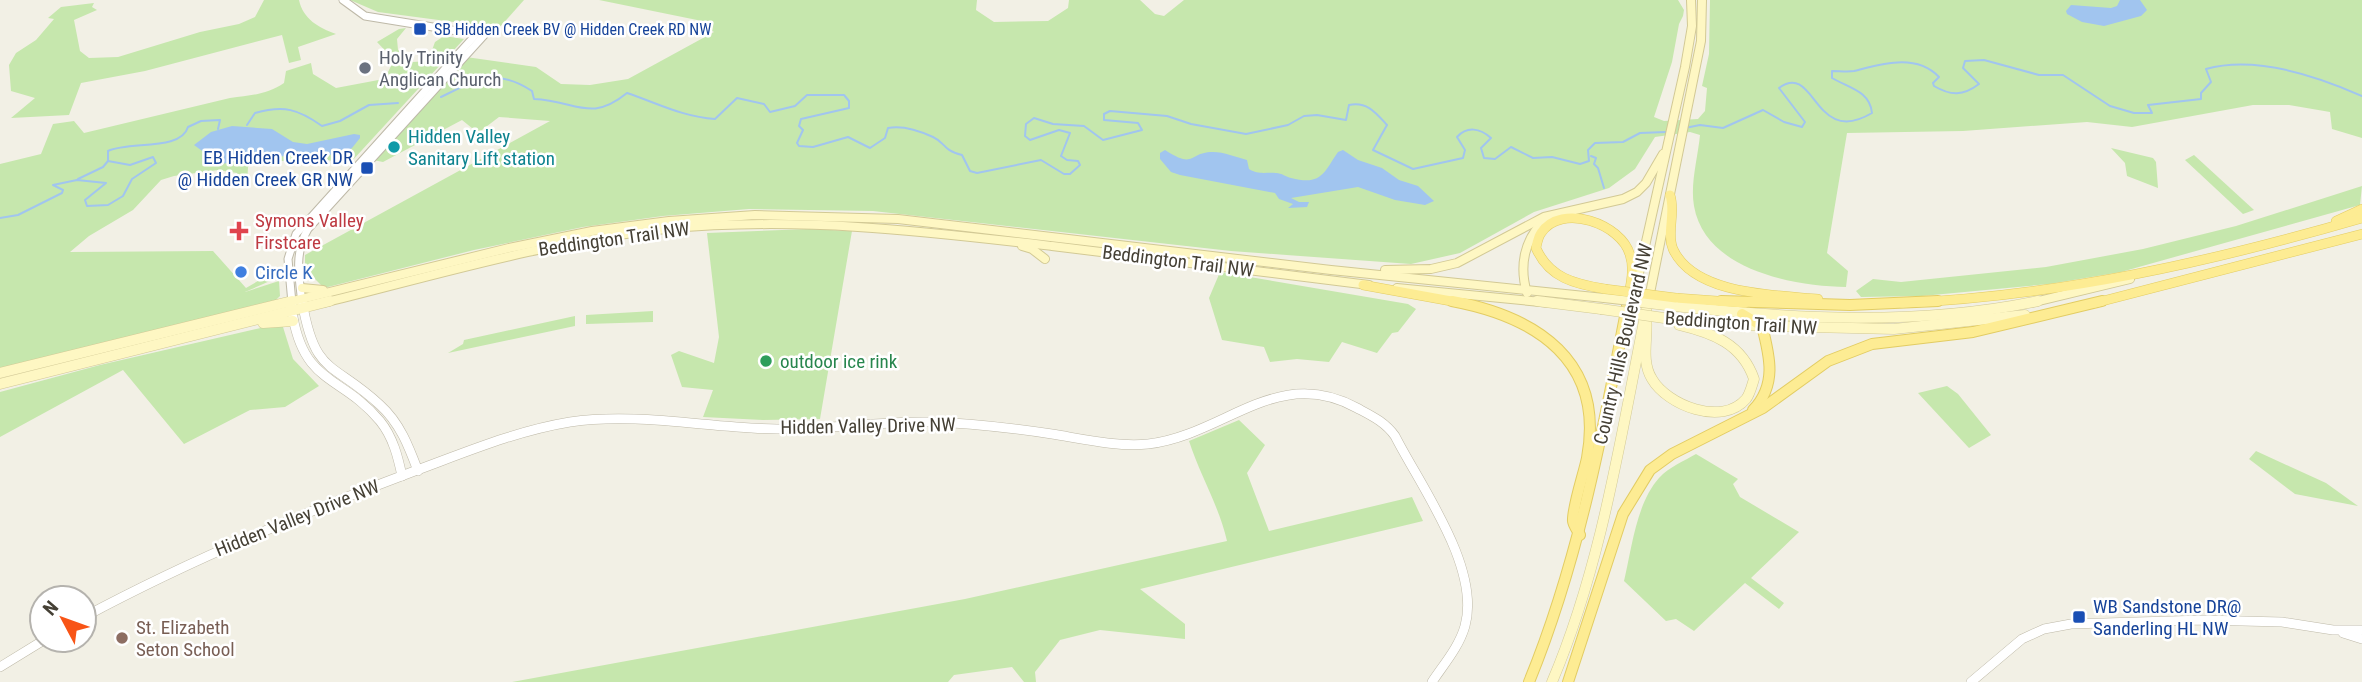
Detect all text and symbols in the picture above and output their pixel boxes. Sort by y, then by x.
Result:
place label: SB Hidden Creek BV @ Hidden Creek RD NW [434,20,711,39]
marker: SB Hidden Creek BV @ Hidden Creek RD NW [412,21,428,37]
place label: Holy Trinity Anglican Church [379,46,501,91]
marker: Holy Trinity Anglican Church [357,60,373,76]
place label: Hidden Valley Sanitary Lift station [408,125,555,170]
marker: Hidden Valley Sanitary Lift station [386,139,402,155]
place label: EB Hidden Creek DR @ Hidden Creek GR NW [178,146,353,191]
marker: EB Hidden Creek DR @ Hidden Creek GR NW [359,160,375,176]
place label: Symons Valley Firstcare [255,209,364,254]
street label: Beddington Trail NW [537,217,691,261]
marker: Symons Valley Firstcare [229,221,249,241]
street label: Beddington Trail NW [1101,240,1255,282]
street label: Country Hills Boulevard NW [1589,241,1657,447]
place label: Circle K [255,261,313,284]
marker: Circle K [233,264,249,280]
street label: Beddington Trail NW [1664,306,1818,340]
place label: outdoor ice rink [780,350,898,373]
marker: outdoor ice rink [758,353,774,369]
street label: Hidden Valley Drive NW [780,413,956,439]
street label: Hidden Valley Drive NW [212,475,382,561]
north arrow [28,584,98,654]
place label: WB Sandstone DR@ Sanderling HL NW [2093,595,2241,640]
text: N [38,596,63,620]
marker: WB Sandstone DR@ Sanderling HL NW [2071,609,2087,625]
place label: St. Elizabeth Seton School [136,616,235,661]
marker: St. Elizabeth Seton School [114,630,130,646]

